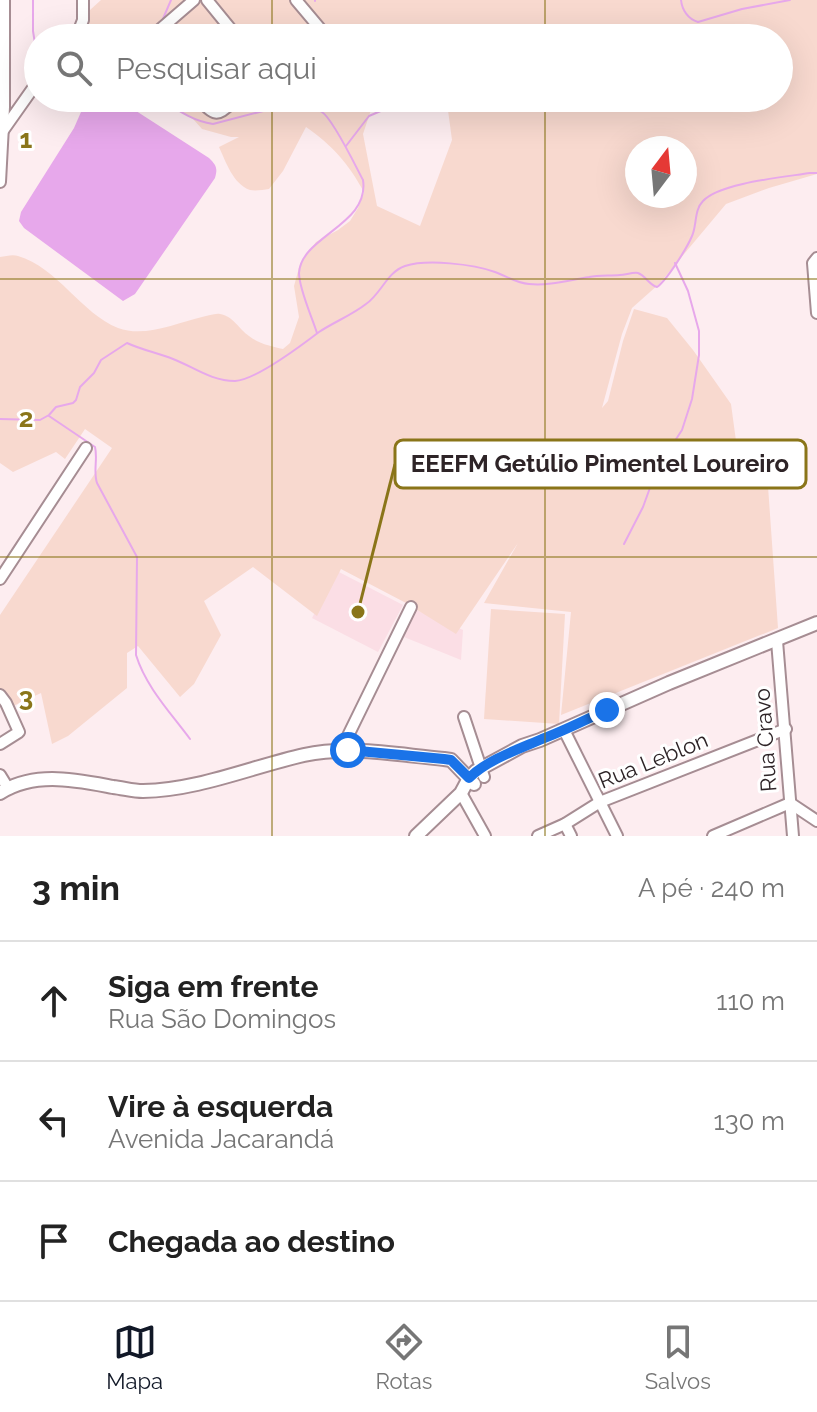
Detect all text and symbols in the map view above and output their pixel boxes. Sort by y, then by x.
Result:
search box [24,24,793,112]
icon: search [52,46,96,90]
text: Pesquisar aqui [116,51,317,86]
text: 1 [20,124,33,154]
north arrow [625,136,697,208]
text: 2 [19,403,33,433]
callout: EEEFM Getúlio Pimentel Loureiro [395,440,806,488]
text: EEEFM Getúlio Pimentel Loureiro [411,449,789,478]
text: 3 [19,682,33,712]
street label: Rua Cravo [748,687,782,793]
route end [589,692,625,728]
street label: Rua Leblon [594,726,712,794]
route start [330,732,366,768]
text: 3 min [32,868,120,908]
text: A pé · 240 m [638,873,785,903]
text: Siga em frente [108,969,318,1004]
icon: ahead [32,979,76,1023]
text: 110 m [716,986,785,1016]
text: Rua São Domingos [108,1004,336,1034]
text: Vire à esquerda [108,1089,333,1124]
icon: left [32,1099,76,1143]
text: 130 m [714,1106,785,1136]
text: Avenida Jacarandá [108,1124,334,1154]
icon: arrive [32,1219,76,1263]
text: Chegada ao destino [108,1224,395,1259]
tab: Mapa [106,1320,163,1394]
tab: Rotas [375,1320,432,1394]
tab: Salvos [645,1320,711,1394]

